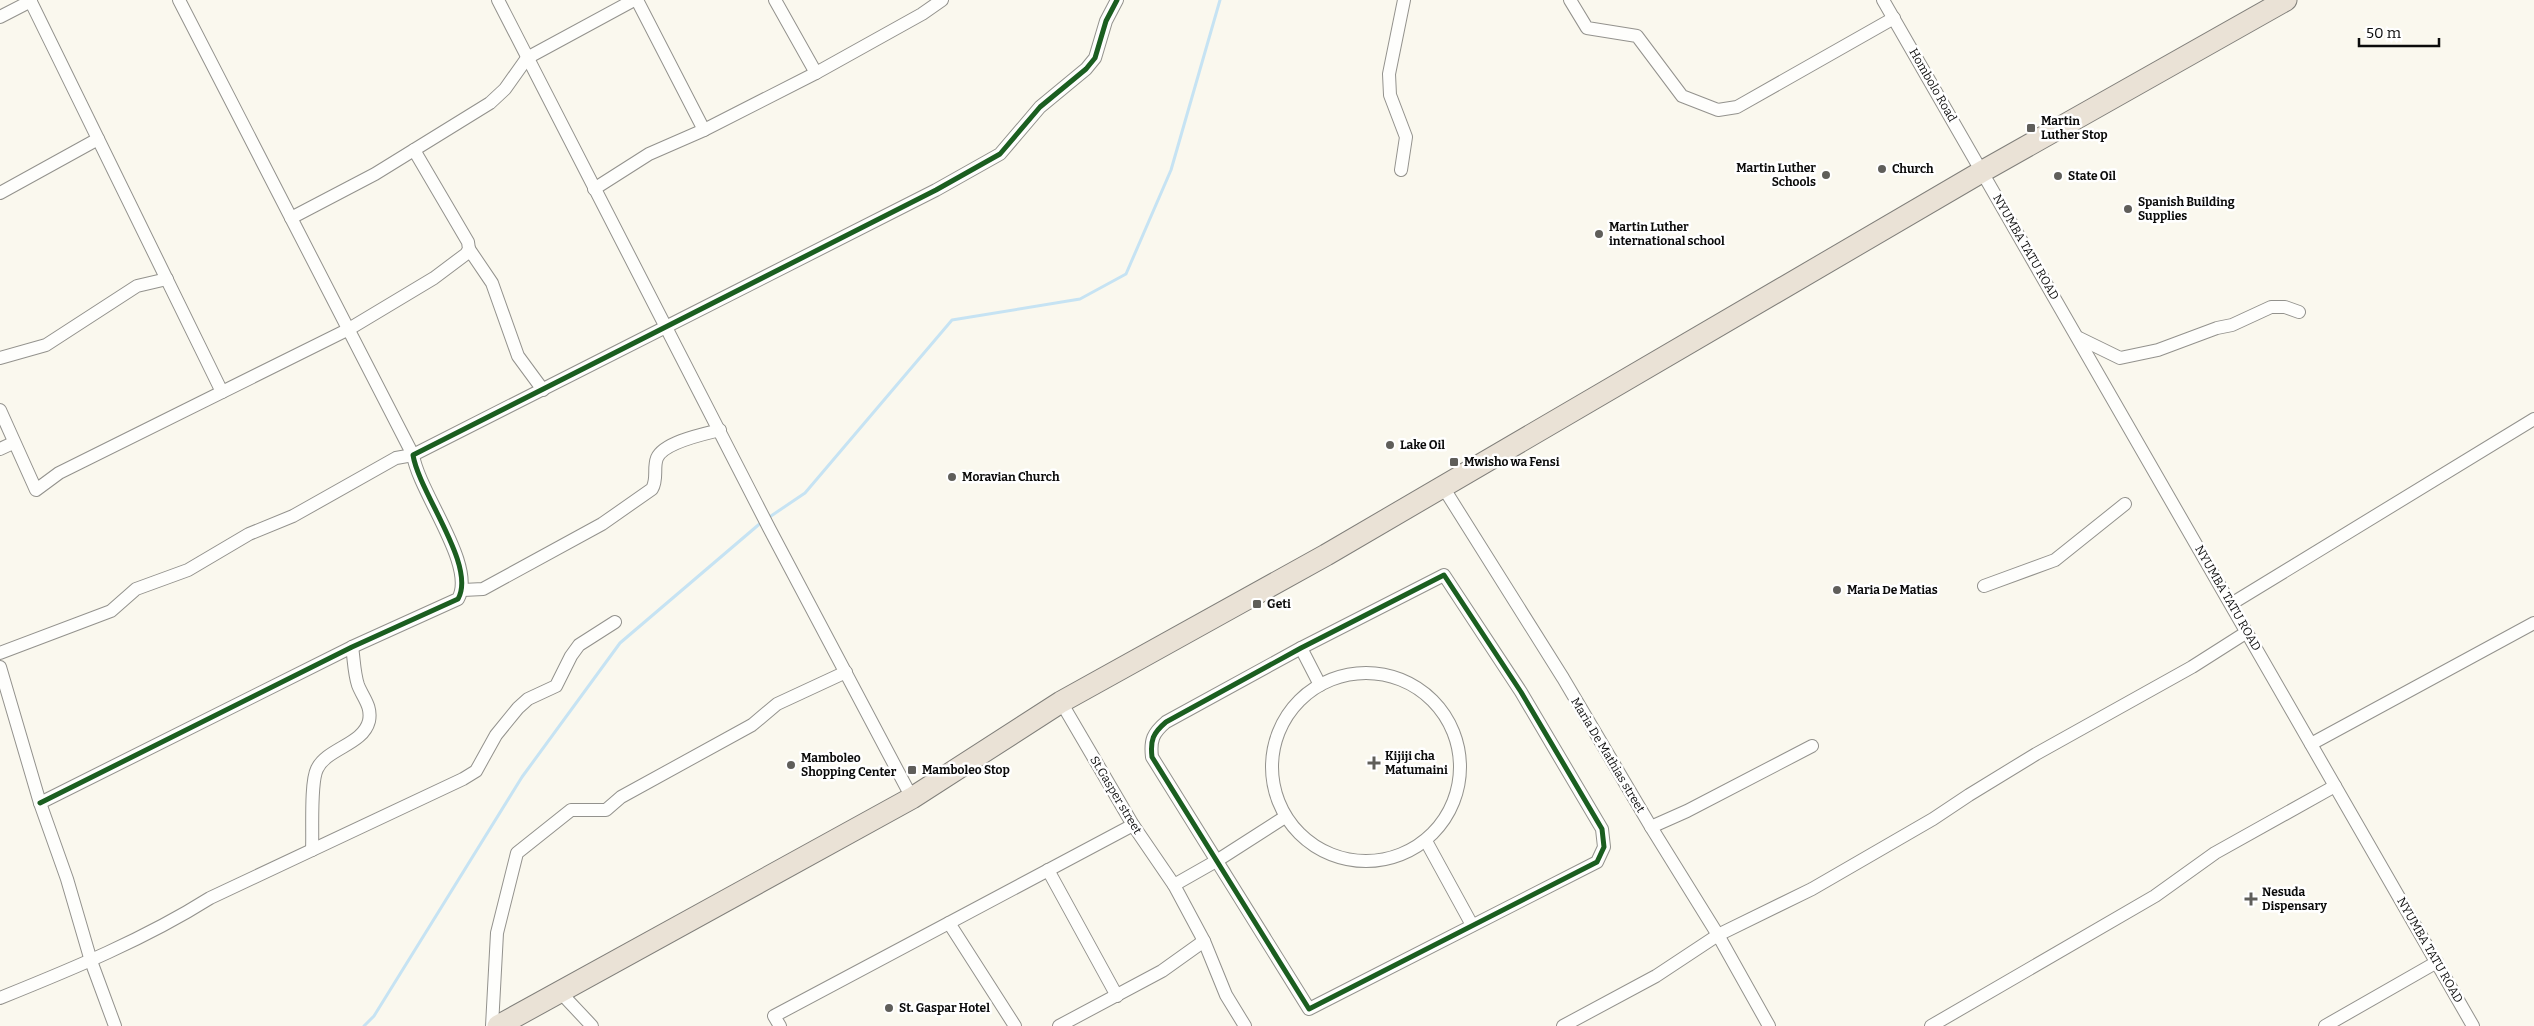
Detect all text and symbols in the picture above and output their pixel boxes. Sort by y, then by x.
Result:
scale bar [2359,15,2439,47]
text: 50 m [2366,24,2402,42]
street label: Hombolo Road [1906,46,1960,124]
place label: Martin Luther Stop [2041,114,2108,142]
marker: Martin Luther Stop [2025,122,2037,134]
place label: Martin Luther Schools [1736,161,1816,189]
place label: Church [1892,162,1934,176]
marker: Church [1876,163,1888,175]
marker: Martin Luther Schools [1820,169,1832,181]
place label: State Oil [2068,169,2116,183]
marker: State Oil [2052,170,2064,182]
street label: NYUMBA TATU ROAD [1990,192,2062,302]
place label: Spanish Building Supplies [2138,195,2235,223]
marker: Spanish Building Supplies [2122,203,2134,215]
place label: Martin Luther international school [1609,220,1725,248]
marker: Martin Luther international school [1593,228,1605,240]
place label: Lake Oil [1400,438,1445,452]
marker: Lake Oil [1384,439,1396,451]
place label: Mwisho wa Fensi [1464,455,1560,469]
marker: Mwisho wa Fensi [1448,456,1460,468]
place label: Moravian Church [962,470,1060,484]
marker: Moravian Church [946,471,958,483]
street label: NYUMBA TATU ROAD [2192,543,2264,653]
place label: Maria De Matias [1847,583,1938,597]
marker: Maria De Matias [1831,584,1843,596]
place label: Geti [1267,597,1291,611]
marker: Geti [1251,598,1263,610]
street label: Maria De Mathias street [1568,695,1648,816]
place label: Kijiji cha Matumaini [1385,749,1448,777]
place label: Mamboleo Shopping Center [801,751,897,779]
street label: St.Gasper street [1087,753,1145,837]
marker: Kijiji cha Matumaini [1367,756,1381,770]
marker: Mamboleo Shopping Center [785,759,797,771]
place label: Mamboleo Stop [922,763,1010,777]
marker: Mamboleo Stop [906,764,918,776]
place label: Nesuda Dispensary [2262,885,2327,913]
marker: Nesuda Dispensary [2244,892,2258,906]
street label: NYUMBA TATU ROAD [2394,895,2466,1005]
place label: St. Gaspar Hotel [899,1001,990,1015]
marker: St. Gaspar Hotel [883,1002,895,1014]

